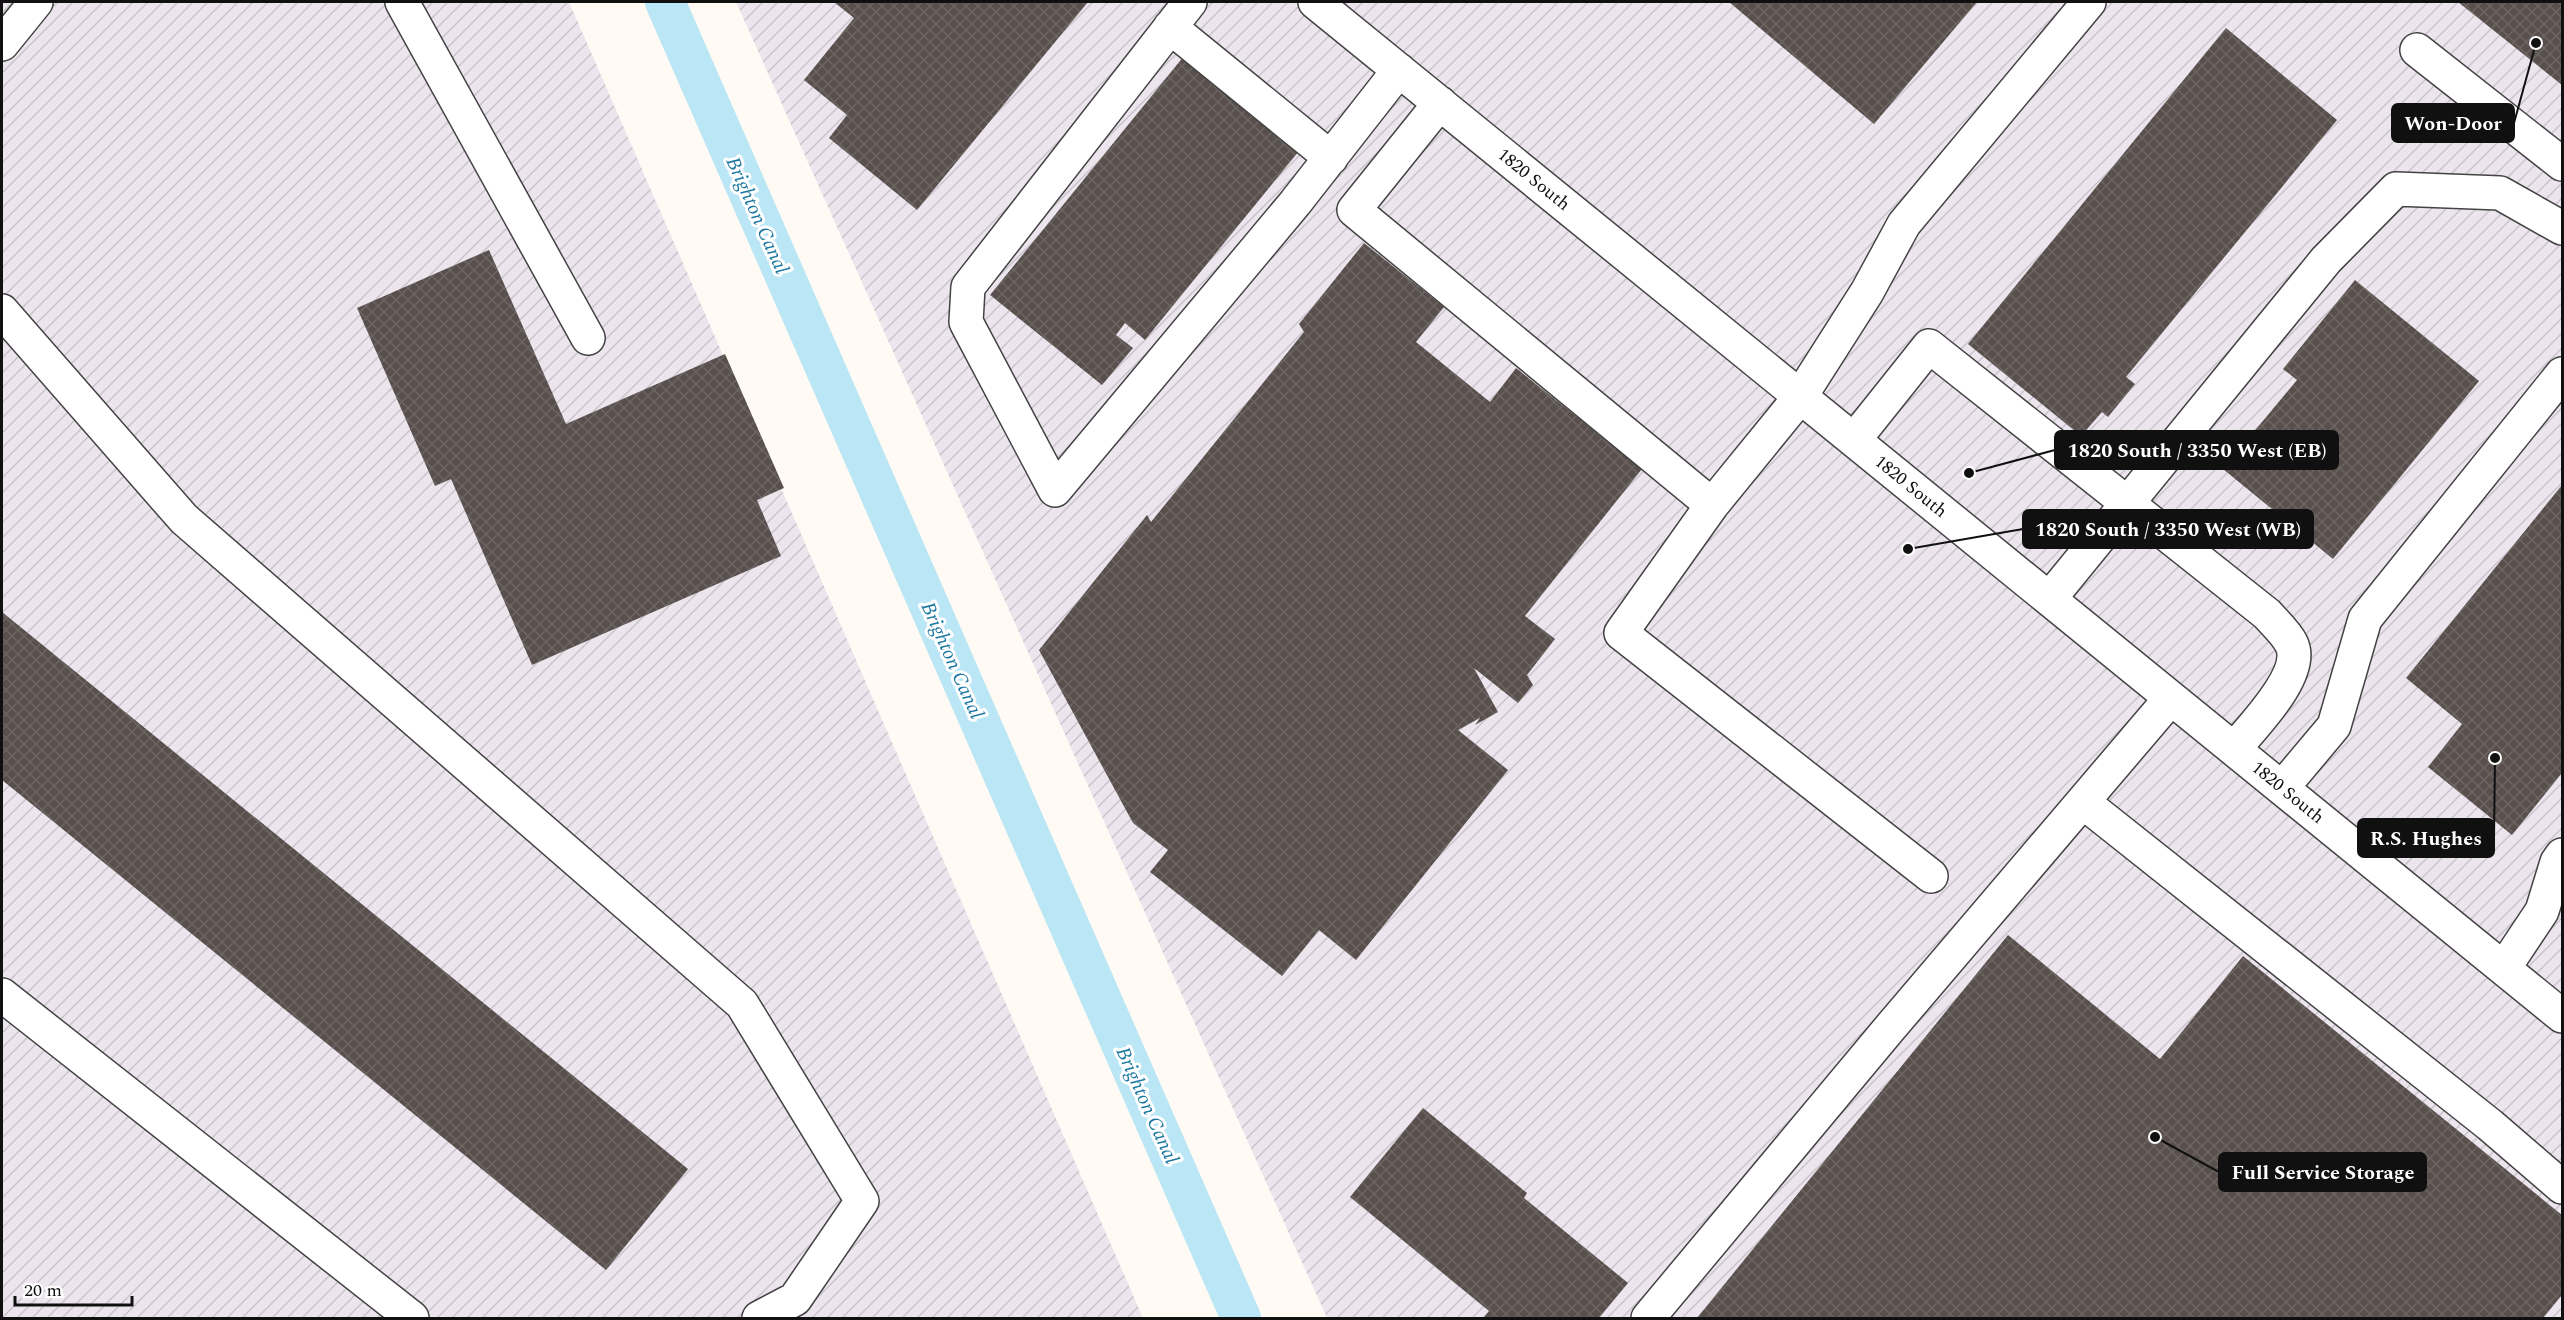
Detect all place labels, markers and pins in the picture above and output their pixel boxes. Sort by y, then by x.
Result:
callout: Won-Door [2392,104,2514,142]
callout: 1820 South / 3350 West (EB) [2055,431,2338,469]
callout: 1820 South / 3350 West (WB) [2023,510,2313,548]
callout: R.S. Hughes [2358,819,2494,857]
callout: Full Service Storage [2219,1153,2426,1191]

